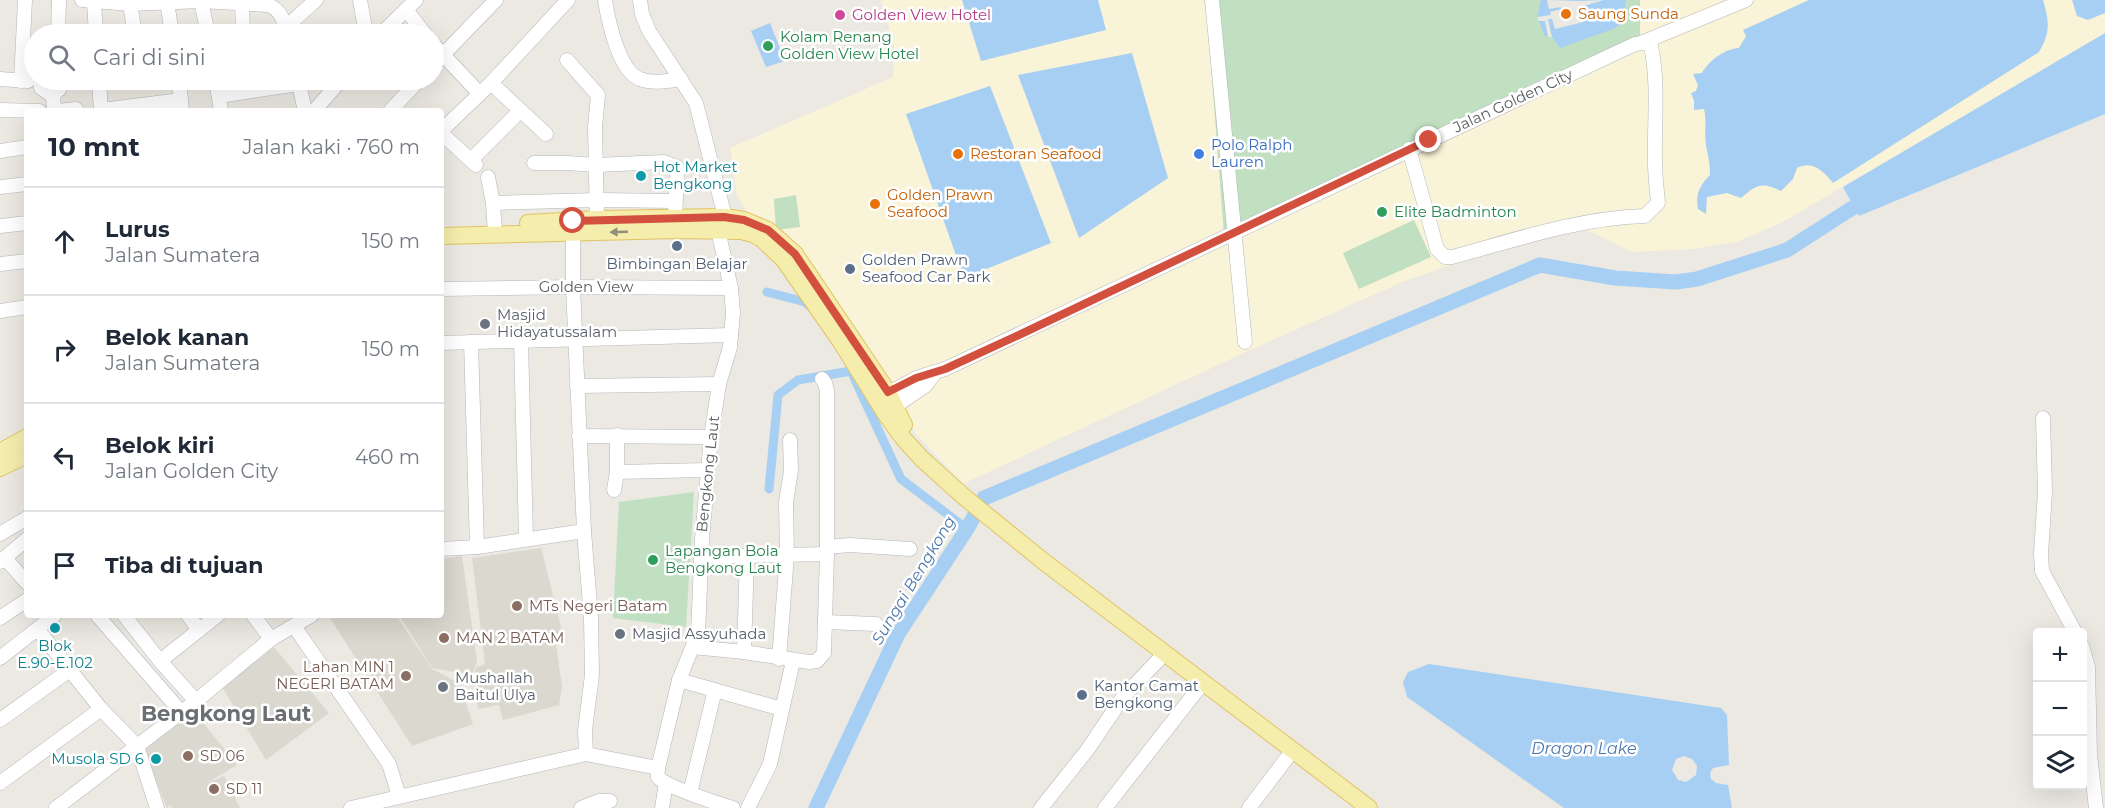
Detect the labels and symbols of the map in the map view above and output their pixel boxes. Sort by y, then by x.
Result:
place label: Saung Sunda [1578,4,1679,23]
place label: Golden View Hotel [852,5,991,24]
marker: Saung Sunda [1559,7,1573,21]
marker: Golden View Hotel [833,8,847,22]
place label: Kolam Renang Golden View Hotel [780,27,919,63]
marker: Kolam Renang Golden View Hotel [761,39,775,53]
street label: Jalan Golden City [1449,64,1576,137]
route end [1415,126,1441,152]
place label: Polo Ralph Lauren [1211,135,1292,171]
place label: Restoran Seafood [970,144,1102,163]
marker: Restoran Seafood [951,147,965,161]
marker: Polo Ralph Lauren [1192,147,1206,161]
place label: Hot Market Bengkong [653,157,738,193]
marker: Hot Market Bengkong [634,169,648,183]
place label: Golden Prawn Seafood [887,185,993,221]
marker: Golden Prawn Seafood [868,197,882,211]
place label: Elite Badminton [1394,202,1517,221]
marker: Elite Badminton [1375,205,1389,219]
route start [559,207,585,233]
one-way arrow [610,227,629,236]
marker: Bimbingan Belajar [670,239,684,253]
place label: Golden Prawn Seafood Car Park [862,250,990,286]
place label: Bimbingan Belajar [606,254,748,273]
marker: Golden Prawn Seafood Car Park [843,262,857,276]
street label: Golden View [539,277,634,296]
place label: Masjid Hidayatussalam [497,305,617,341]
marker: Masjid Hidayatussalam [478,317,492,331]
street label: Bengkong Laut [692,415,723,533]
water label: Sungai Bengkong [868,513,959,648]
place label: Lapangan Bola Bengkong Laut [665,541,782,577]
marker: Lapangan Bola Bengkong Laut [646,553,660,567]
place label: MTs Negeri Batam [529,596,668,615]
marker: MTs Negeri Batam [510,599,524,613]
marker: Blok E.90-E.102 [48,621,62,635]
place label: Masjid Assyuhada [632,624,766,643]
marker: Masjid Assyuhada [613,627,627,641]
place label: MAN 2 BATAM [456,628,564,647]
marker: MAN 2 BATAM [437,631,451,645]
place label: Blok E.90-E.102 [17,636,93,672]
place label: Lahan MIN 1 NEGERI BATAM [276,657,394,693]
place label: Mushallah Baitul Ulya [455,668,536,704]
marker: Lahan MIN 1 NEGERI BATAM [399,669,413,683]
place label: Kantor Camat Bengkong [1094,676,1199,712]
marker: Mushallah Baitul Ulya [436,680,450,694]
marker: Kantor Camat Bengkong [1075,688,1089,702]
district label: Bengkong Laut [141,701,311,726]
water label: Dragon Lake [1531,739,1637,758]
place label: SD 06 [200,746,245,765]
place label: Musola SD 6 [51,749,144,768]
marker: SD 06 [181,749,195,763]
marker: Musola SD 6 [149,752,163,766]
place label: SD 11 [226,779,262,798]
marker: SD 11 [207,782,221,796]

